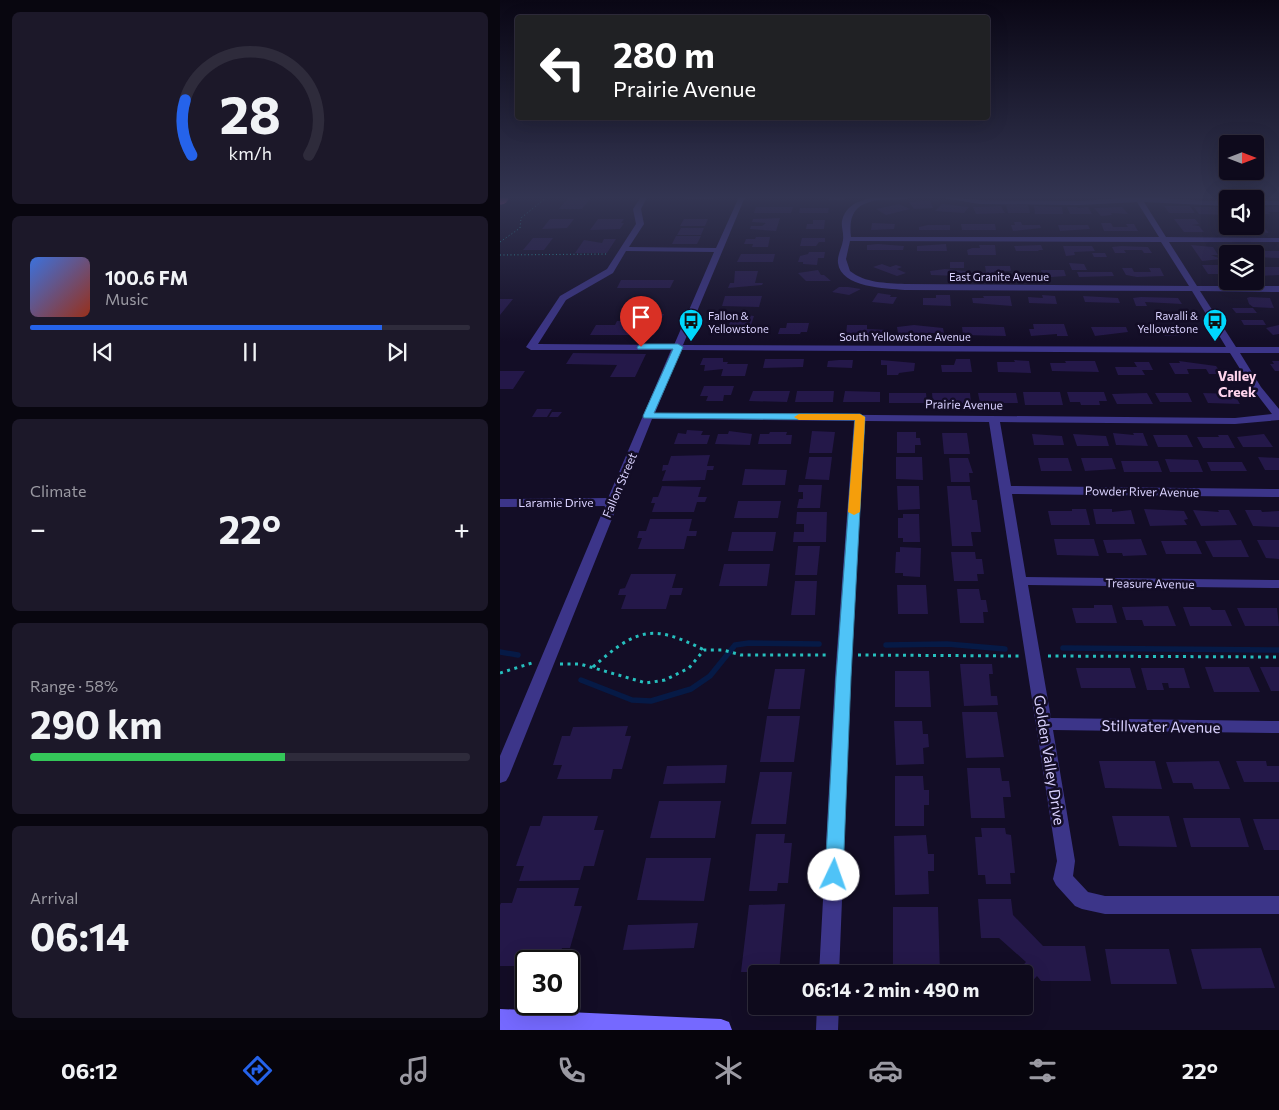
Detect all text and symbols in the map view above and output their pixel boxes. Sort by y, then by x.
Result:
text: 280 m [613,32,715,75]
icon: left [530,35,595,100]
text: Prairie Avenue [613,75,756,102]
text: 28 [219,81,281,145]
north arrow [1219,135,1264,180]
map controls [1219,135,1264,290]
text: km/h [228,142,272,164]
button: sound [1219,190,1264,235]
button: layers [1219,245,1264,290]
text: 100.6 FM [105,266,188,289]
street label: East Granite Avenue [949,270,1049,283]
text: Music [105,289,149,308]
pin [620,296,662,347]
icon: arrive [627,303,655,331]
bus stop icon: Fallon & Yellowstone [678,308,704,342]
bus stop icon: Ravalli & Yellowstone [1202,308,1228,342]
place label: Fallon & Yellowstone [708,309,769,335]
place label: Ravalli & Yellowstone [1137,309,1198,335]
street label: South Yellowstone Avenue [839,330,971,343]
icon: previous [89,338,117,366]
icon: pause [236,338,264,366]
icon: next [383,338,411,366]
district label: Valley Creek [1218,367,1257,400]
street label: Prairie Avenue [925,396,1003,412]
street label: Fallon Street [599,450,639,520]
text: Climate [30,481,86,500]
street label: Powder River Avenue [1085,483,1199,499]
street label: Laramie Drive [518,495,594,509]
text: 22° [218,505,281,552]
text: − [30,511,46,545]
text: + [454,511,470,545]
street label: Treasure Avenue [1105,575,1195,591]
text: Range · 58% [30,676,118,695]
street label: Golden Valley Drive [1031,694,1069,826]
text: 290 km [30,700,162,747]
street label: Stillwater Avenue [1101,716,1221,736]
position arrow [807,848,859,900]
text: Arrival [30,888,78,907]
text: 06:14 [30,912,129,959]
speed limit sign: 30 [515,950,580,1015]
text: 06:14 · 2 min · 490 m [802,978,979,1001]
icon: directions [240,1053,275,1088]
icon: music [397,1053,432,1088]
icon: phone [554,1053,589,1088]
icon: climate [711,1053,746,1088]
icon: car [868,1053,903,1088]
icon: filters [1025,1053,1060,1088]
text: 06:12 [61,1057,118,1084]
text: 22° [1182,1057,1218,1084]

